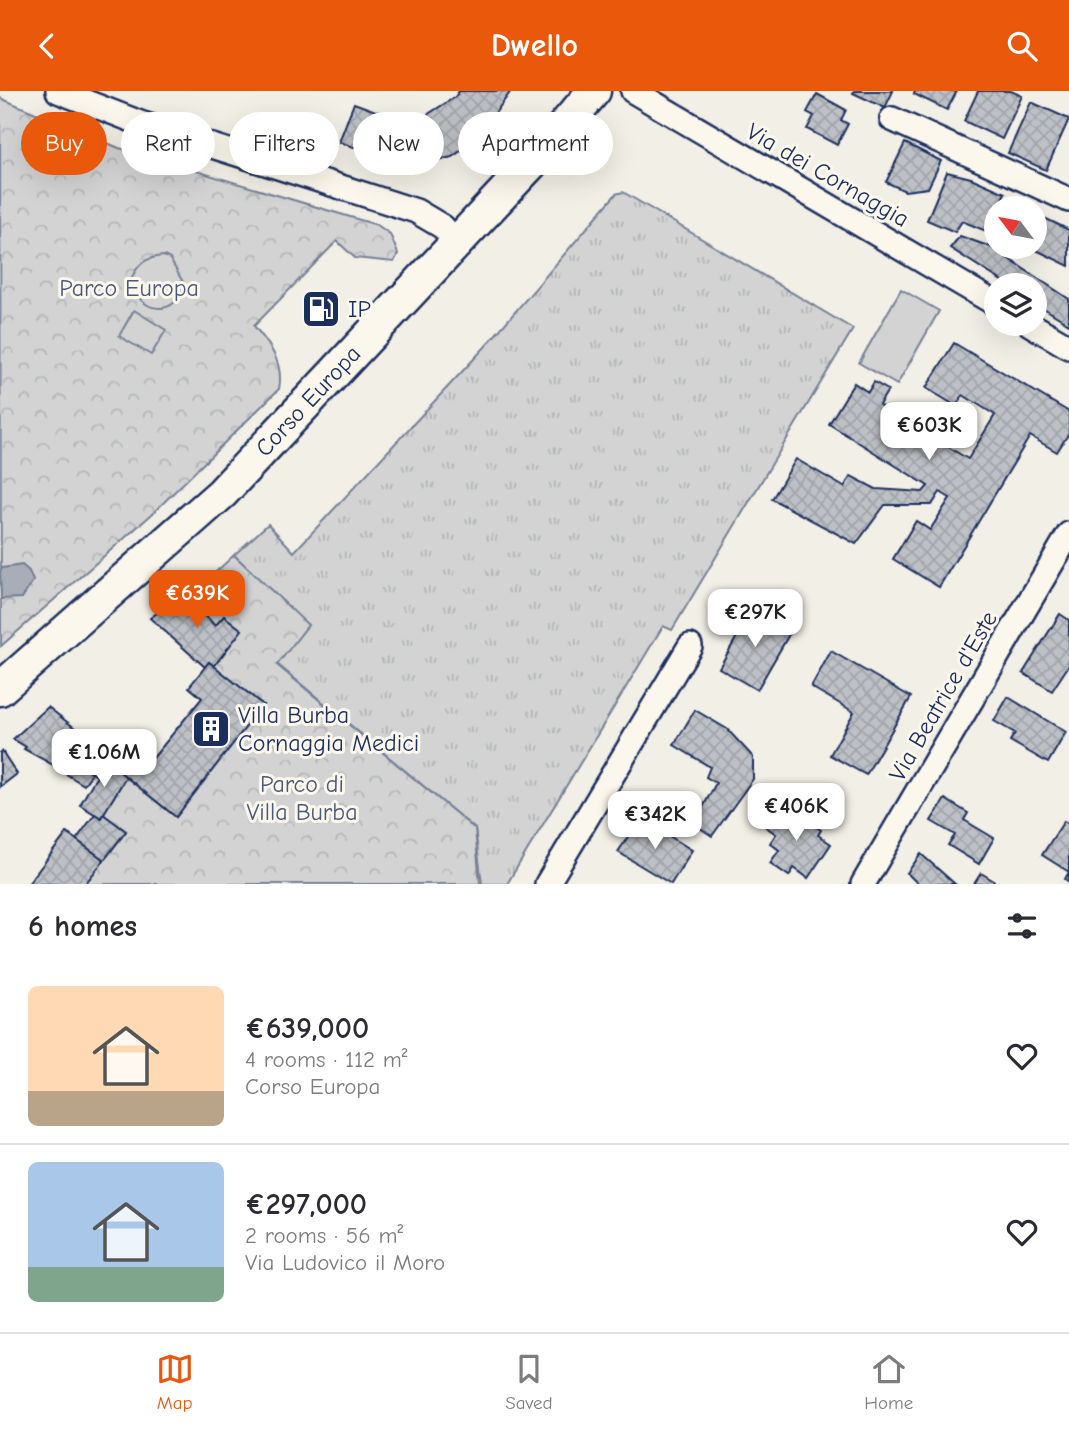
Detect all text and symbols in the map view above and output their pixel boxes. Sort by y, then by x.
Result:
icon: back [28,27,66,65]
text: Dwello [491,27,578,64]
icon: search [1003,27,1041,65]
chip: Buy [21,112,107,175]
chip: Rent [121,112,215,175]
chip: Filters [229,112,339,175]
chip: New [353,112,444,175]
chip: Apartment [458,112,613,175]
street label: Via dei Cornaggia [742,117,914,233]
north arrow [984,196,1046,259]
map controls [984,196,1047,336]
button: layers [984,273,1047,336]
park label: Parco Europa [59,274,199,302]
fuel station icon: IP [300,288,342,330]
place label: IP [348,295,371,323]
street label: Corso Europa [250,340,366,462]
pin: €603K [880,403,978,462]
text: €603K [896,411,962,438]
pin: €639K [148,571,246,630]
text: €639K [165,579,229,606]
pin: €297K [706,589,804,649]
text: €297K [724,598,786,625]
street label: Via Beatrice d'Este [883,606,1003,786]
place label: Villa Burba Cornaggia Medici [238,701,419,757]
building icon: Villa Burba Cornaggia Medici [190,708,232,750]
pin: €1.06M [47,729,161,789]
text: €1.06M [68,738,140,765]
park label: Parco di Villa Burba [246,770,358,826]
pin: €406K [747,783,845,843]
pin: €342K [606,791,704,851]
text: €406K [764,792,828,819]
text: €342K [624,800,686,827]
icon: filters [1003,907,1041,945]
text: 6 homes [28,909,137,944]
text: €639,000 [245,1011,369,1046]
icon: home [84,1014,168,1098]
icon: heart [1003,1037,1041,1075]
text: 4 rooms · 112 m² [245,1046,408,1073]
text: Corso Europa [245,1073,380,1100]
text: €297,000 [245,1187,367,1222]
icon: home [84,1190,168,1274]
icon: heart [1003,1213,1041,1251]
text: 2 rooms · 56 m² [245,1222,403,1249]
text: Via Ludovico il Moro [245,1249,445,1276]
tab: Map [156,1350,194,1414]
tab: Saved [505,1350,553,1414]
tab: Home [864,1350,913,1414]

